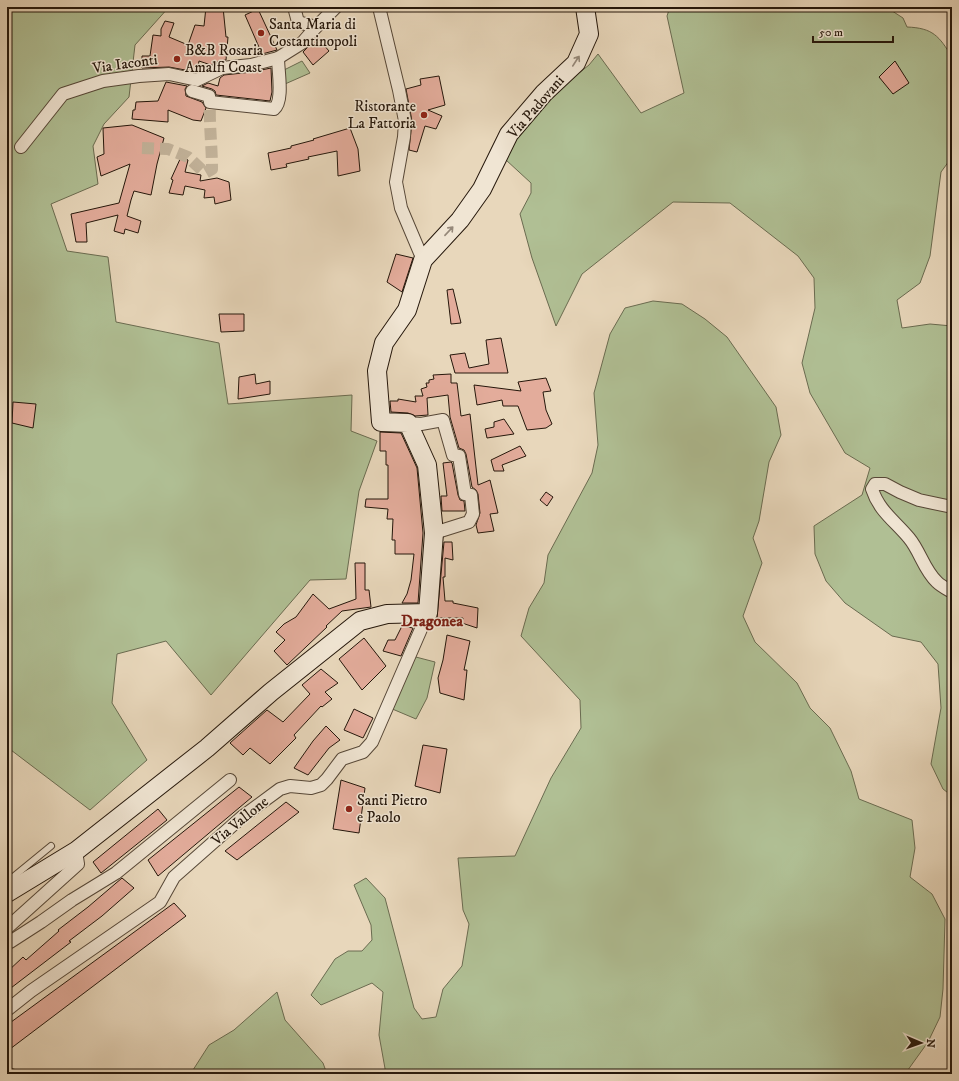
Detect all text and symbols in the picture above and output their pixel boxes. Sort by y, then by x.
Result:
place label: Santa Maria di Costantinopoli [269,15,357,51]
scale bar [813,18,893,44]
text: 50 m [819,25,843,40]
marker: Santa Maria di Costantinopoli [256,28,266,38]
place label: B&B Rosaria Amalfi Coast [185,41,264,77]
street label: Via Iaconti [90,50,159,78]
marker: B&B Rosaria Amalfi Coast [172,54,182,64]
one-way arrow [572,56,580,67]
street label: Via Padovani [503,71,569,143]
place label: Ristorante La Fattoria [348,97,417,133]
marker: Ristorante La Fattoria [419,110,429,120]
one-way arrow [445,226,454,236]
district label: Dragonea [401,611,464,631]
place label: Santi Pietro e Paolo [357,791,427,827]
street label: Via Vallone [207,792,272,850]
marker: Santi Pietro e Paolo [344,804,354,814]
north arrow [901,1023,941,1063]
text: N [923,1039,937,1048]

